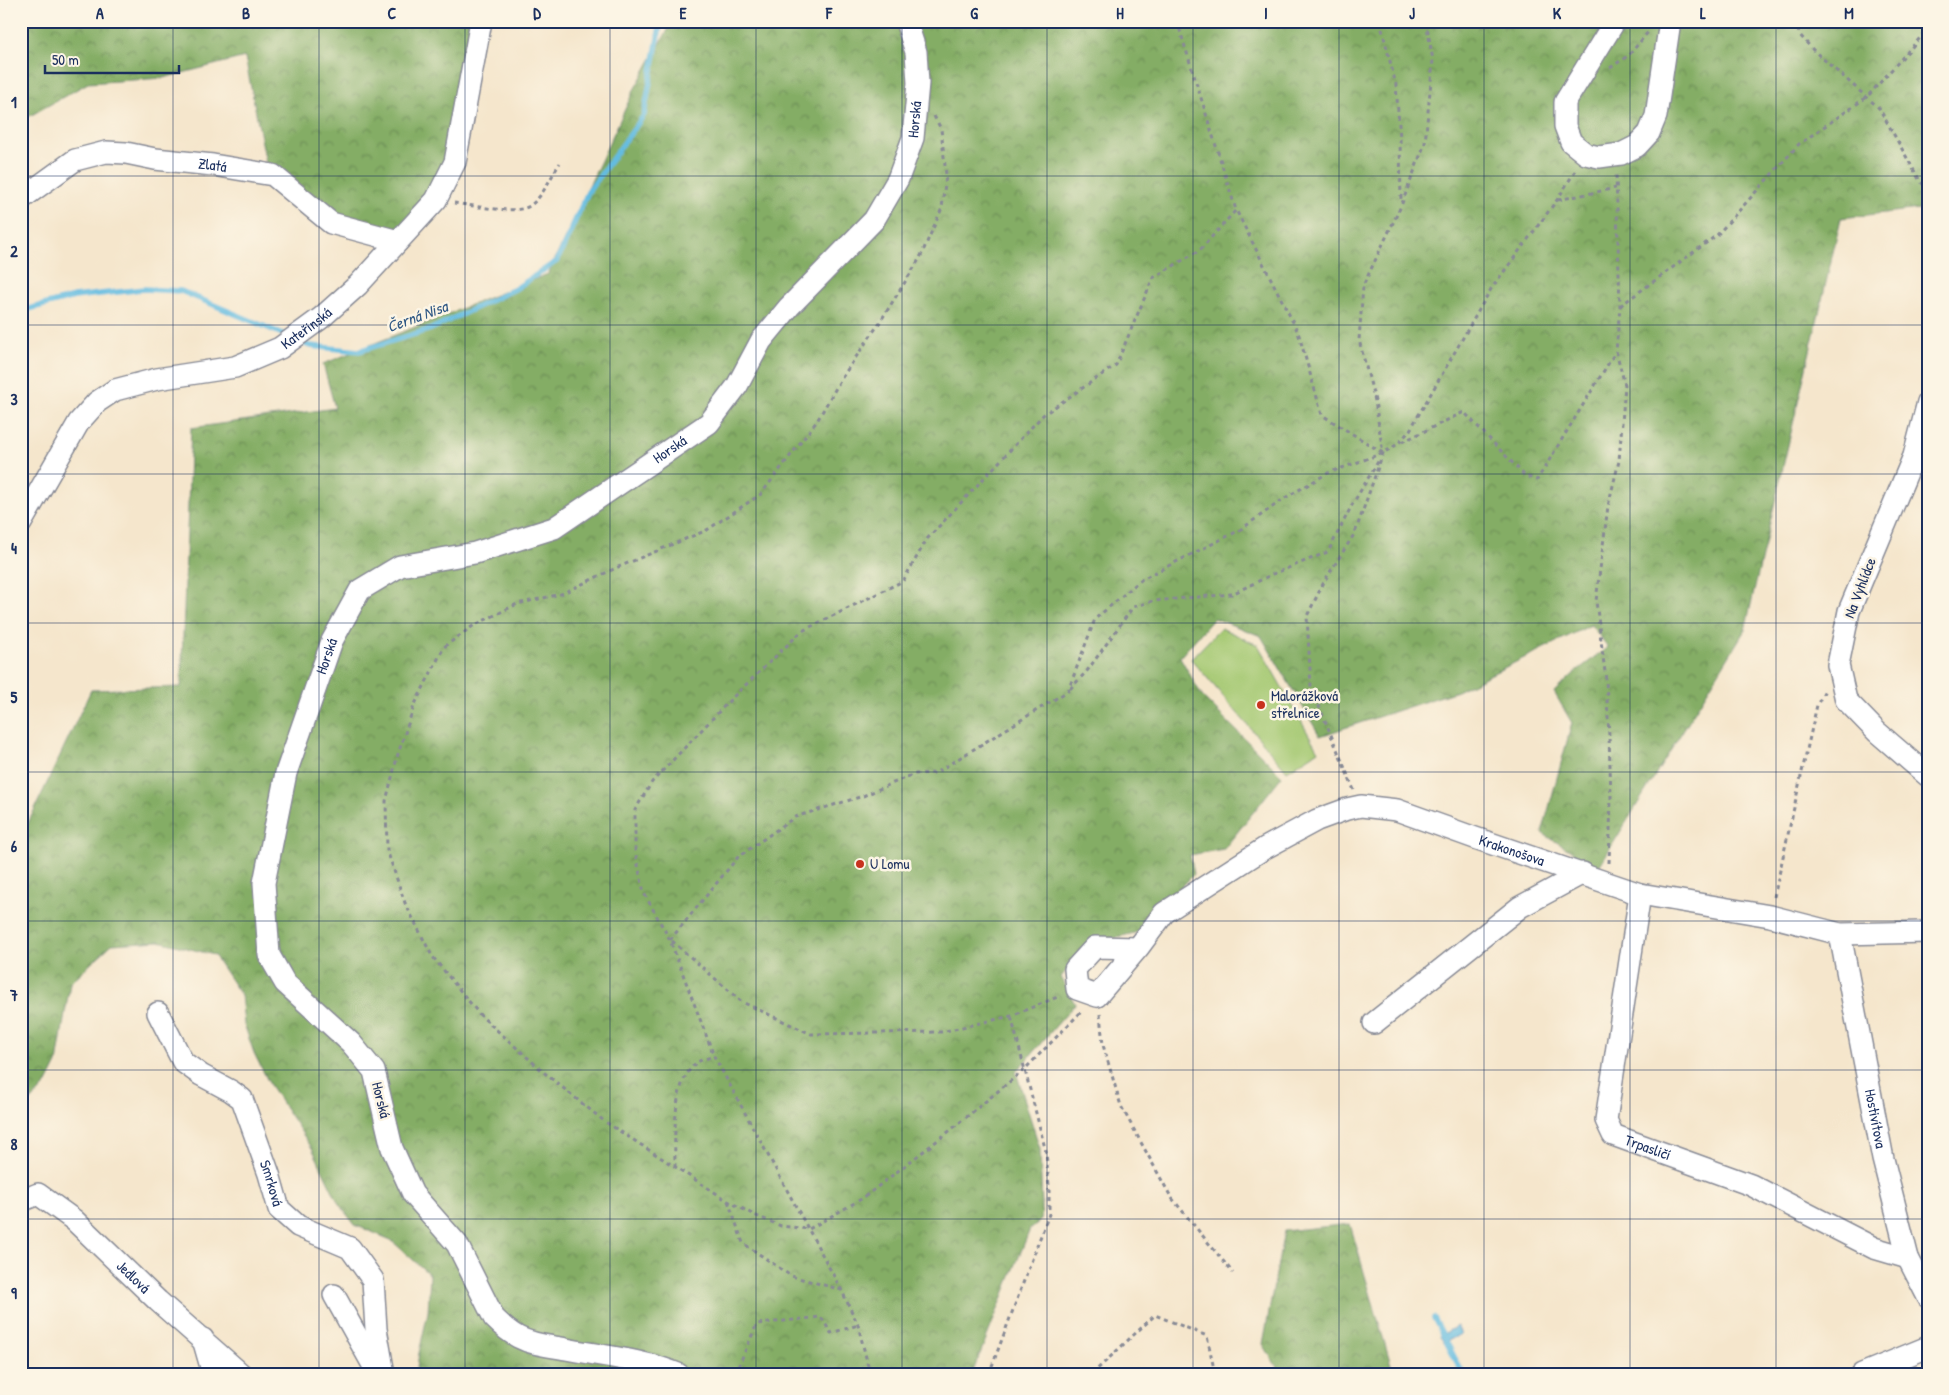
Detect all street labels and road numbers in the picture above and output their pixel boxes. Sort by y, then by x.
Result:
street label: Horská [902,100,926,139]
street label: Zlatá [197,153,228,177]
street label: Kateřinská [276,302,336,354]
street label: Horská [649,430,691,468]
street label: Na Vyhlídce [1838,554,1881,621]
street label: Horská [310,635,342,677]
street label: Krakonošova [1476,829,1548,871]
street label: Horská [367,1080,396,1120]
street label: Hostivítova [1860,1087,1892,1150]
street label: Trpasličí [1622,1129,1674,1165]
street label: Smrková [255,1157,289,1209]
street label: Jedlová [112,1255,155,1298]

